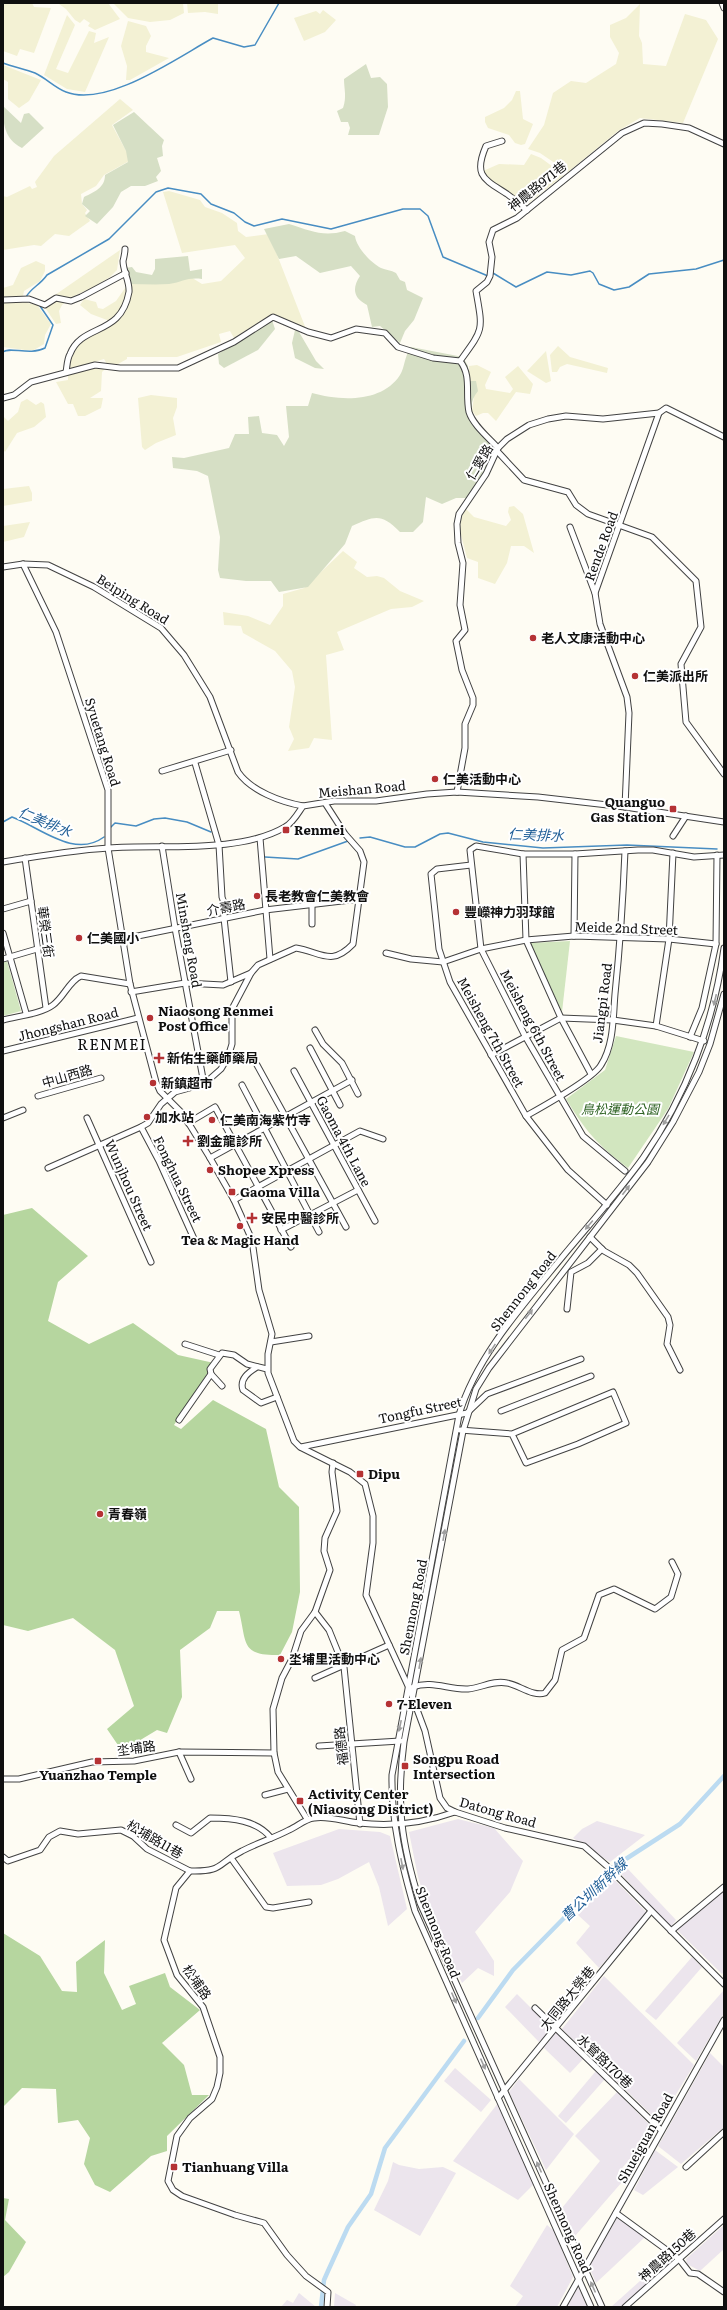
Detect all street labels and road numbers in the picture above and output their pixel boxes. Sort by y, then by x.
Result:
street label: 神農路971巷 [503,156,570,215]
street label: 仁愛路 [460,440,497,483]
street label: Rende Road [579,508,622,583]
street label: Beiping Road [93,569,173,628]
street label: Syuetang Road [81,695,126,789]
street label: Meishan Road [317,775,407,802]
street label: Minsheng Road [172,891,207,989]
street label: 介壽路 [205,893,247,920]
street label: 華榮三街 [33,905,60,959]
street label: Meide 2nd Street [574,916,679,939]
street label: Jiangpi Road [587,962,616,1044]
street label: Meisheng 6th Street [496,966,571,1085]
street label: Meisheng 7th Street [453,973,530,1091]
street label: Jhongshan Road [16,1002,120,1045]
street label: 中山西路 [39,1059,94,1092]
street label: Gaoma 4th Lane [312,1092,377,1190]
street label: Fonghua Street [149,1132,208,1226]
street label: Wunjhou Street [101,1136,158,1234]
street label: Shennong Road [485,1246,560,1335]
street label: Tongfu Street [376,1391,464,1428]
street label: Shennong Road [394,1557,431,1657]
street label: 福德路 [329,1726,352,1766]
street label: 坔埔路 [115,1735,157,1760]
street label: Datong Road [457,1791,539,1832]
street label: 松埔路11巷 [123,1815,187,1862]
street label: Shennong Road [411,1883,466,1981]
street label: 松埔路 [178,1960,216,2003]
street label: 大同路大榮巷 [535,1961,599,2034]
street label: 水管路170巷 [573,2029,637,2092]
street label: Shueiguan Road [612,2089,677,2186]
street label: Shennong Road [540,2179,597,2276]
street label: 神農路150巷 [634,2224,700,2286]

